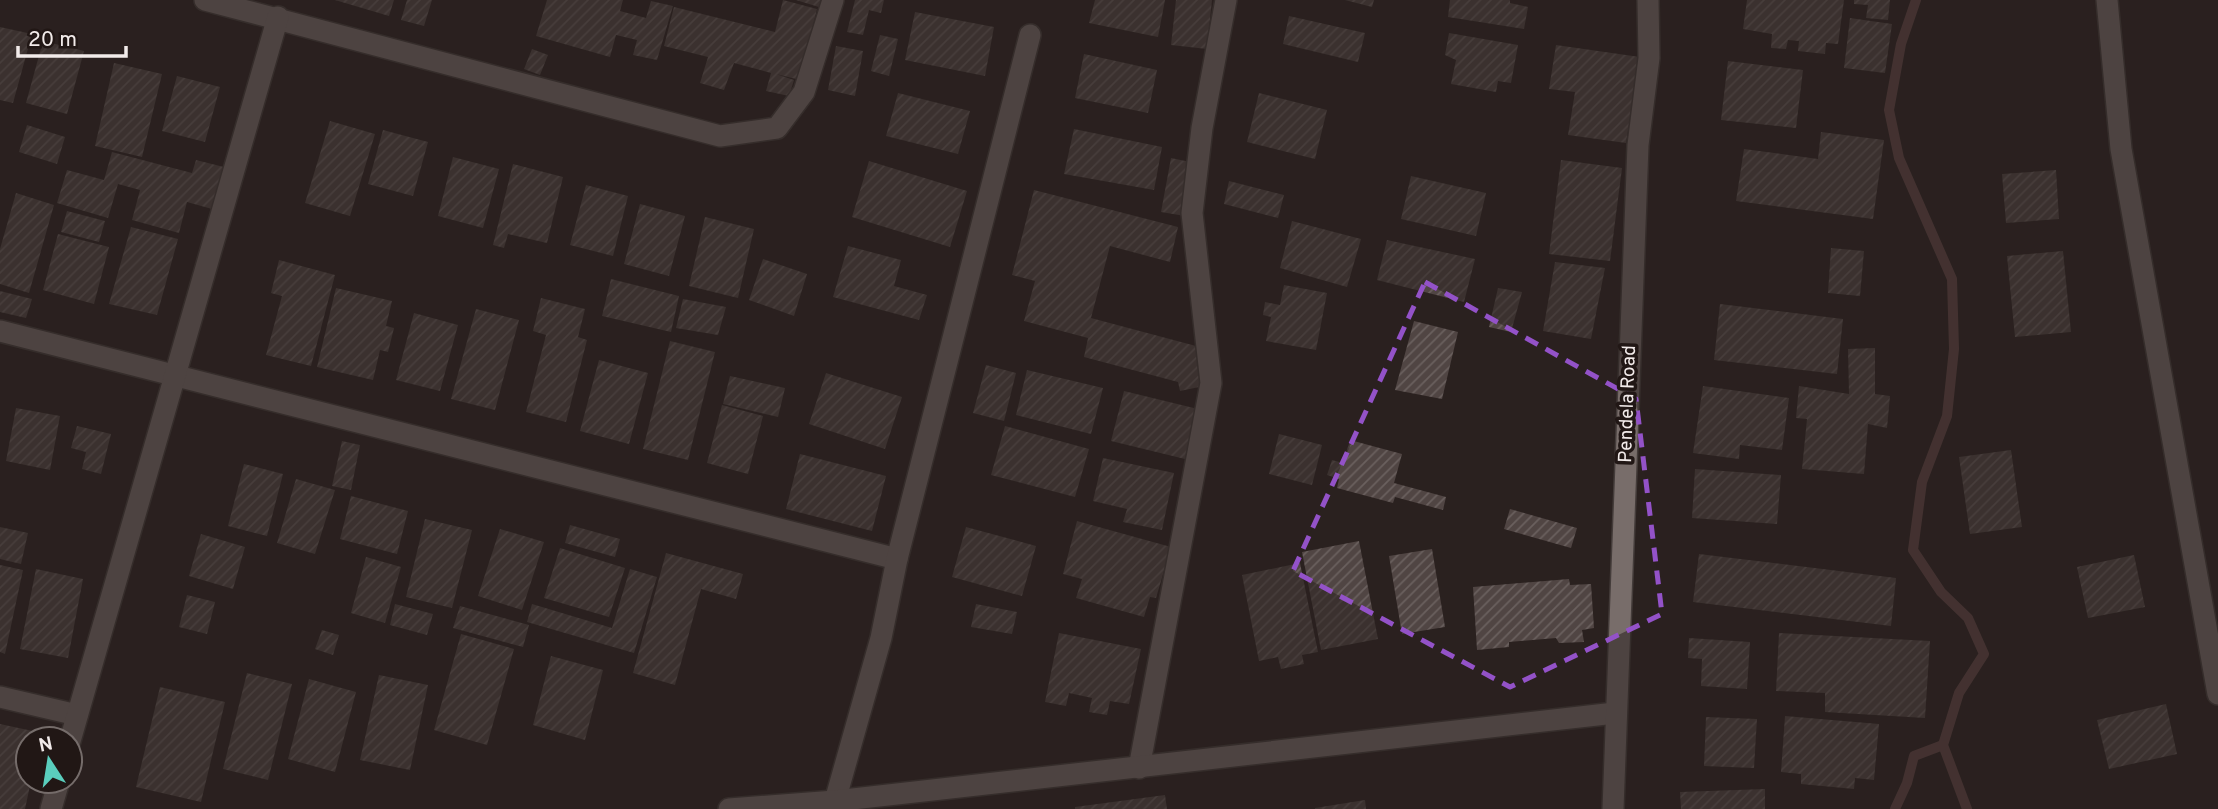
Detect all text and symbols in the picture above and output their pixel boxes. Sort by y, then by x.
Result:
scale bar [18,14,126,58]
text: 20 m [28,27,77,54]
street label: Pendela Road [1614,345,1642,463]
north arrow [14,725,84,795]
text: N [37,732,55,758]

